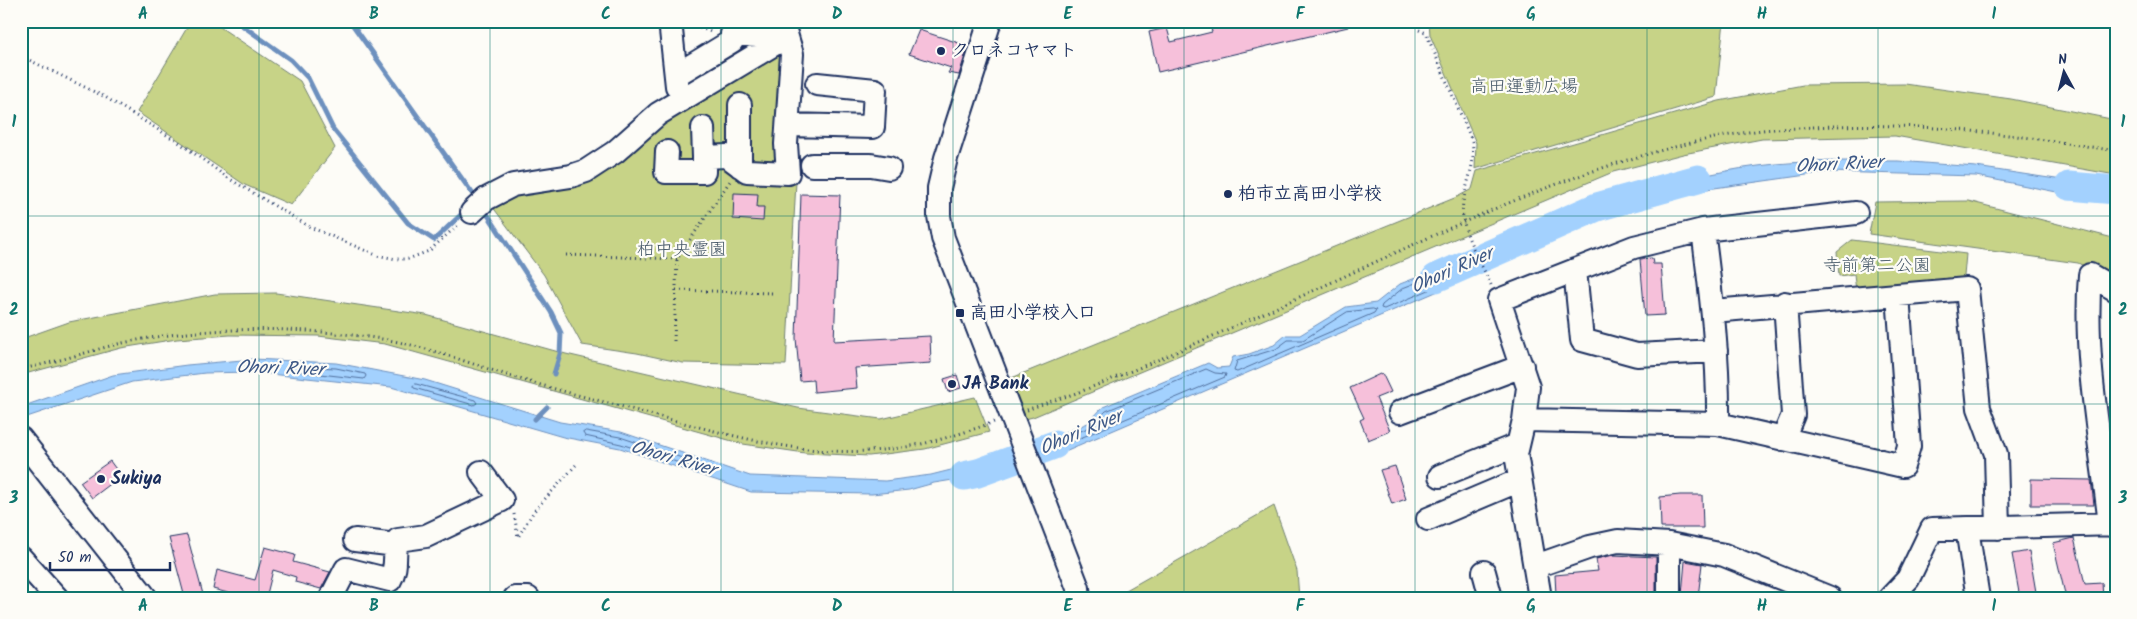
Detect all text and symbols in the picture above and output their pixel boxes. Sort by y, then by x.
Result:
text: A [138,2,148,27]
text: B [369,2,379,27]
text: C [601,2,611,27]
text: D [832,2,843,27]
text: E [1064,2,1074,27]
text: F [1296,2,1306,27]
text: G [1526,2,1536,27]
text: H [1757,2,1767,27]
text: I [1992,2,1997,27]
place label: クロネコヤマト [951,37,1077,66]
marker: クロネコヤマト [935,45,947,57]
north arrow [2040,48,2090,98]
text: N [2057,49,2068,72]
park label: 高田運動広場 [1470,73,1578,102]
text: 1 [12,110,17,135]
text: 1 [2121,110,2126,135]
water label: Ohori River [1795,148,1887,182]
place label: 柏市立高田小学校 [1238,180,1382,209]
marker: 柏市立高田小学校 [1222,188,1234,200]
park label: 柏中央霊園 [637,236,727,265]
water label: Ohori River [1406,238,1501,302]
park label: 寺前第二公園 [1823,252,1931,281]
text: 2 [9,298,19,323]
text: 2 [2118,298,2128,323]
place label: 高田小学校入口 [970,299,1096,328]
marker: 高田小学校入口 [954,307,966,319]
water label: Ohori River [236,352,328,386]
place label: JA Bank [962,370,1029,399]
marker: JA Bank [946,378,958,390]
water label: Ohori River [1035,401,1130,464]
water label: Ohori River [627,433,723,486]
place label: Sukiya [111,465,162,494]
marker: Sukiya [95,473,107,485]
text: 3 [9,486,19,511]
text: 3 [2118,486,2128,511]
scale bar [50,539,170,571]
text: 50 m [58,546,92,570]
text: A [138,594,148,619]
text: B [369,594,379,619]
text: C [601,594,611,619]
text: D [832,594,843,619]
text: E [1064,594,1074,619]
text: F [1296,594,1306,619]
text: G [1526,594,1536,619]
text: H [1757,594,1767,619]
text: I [1992,594,1997,619]

